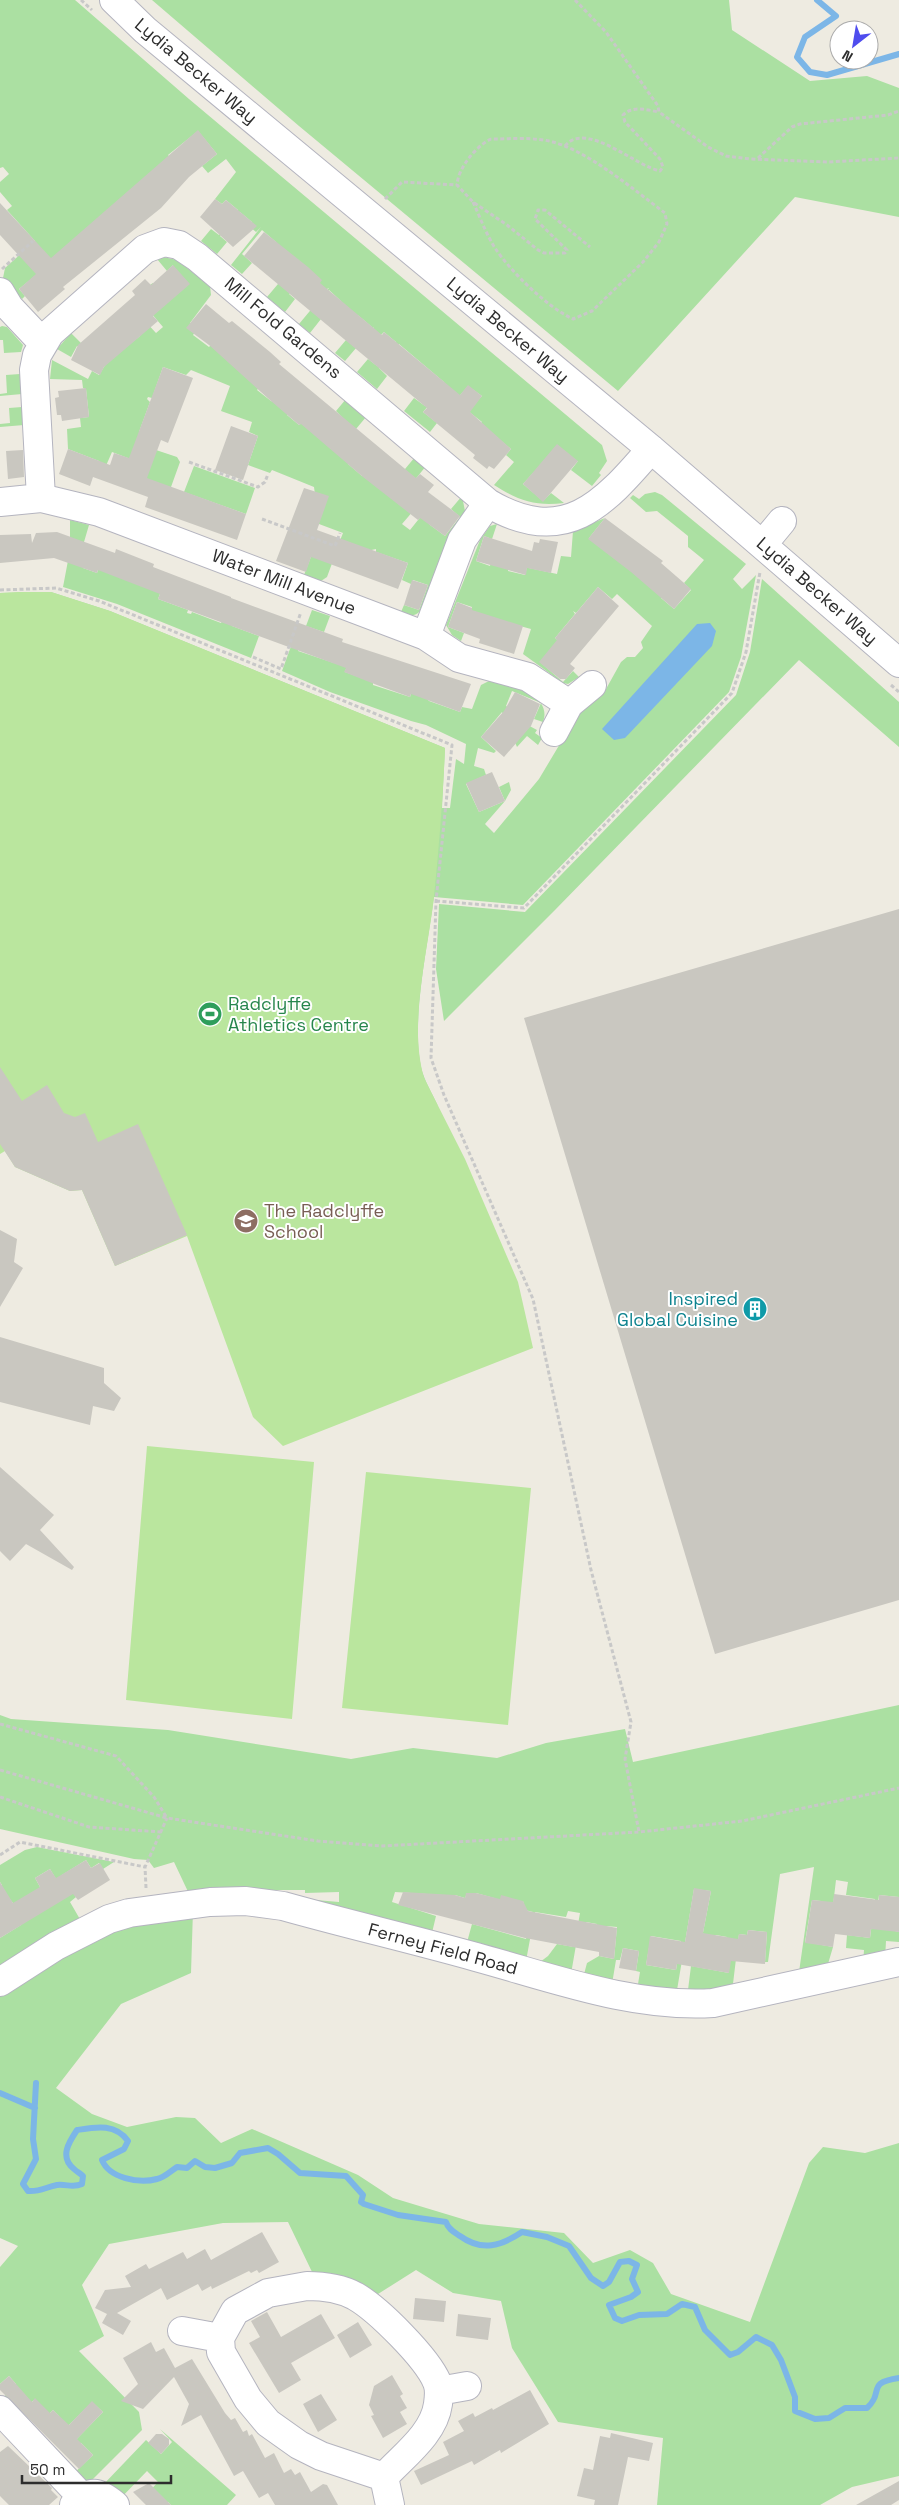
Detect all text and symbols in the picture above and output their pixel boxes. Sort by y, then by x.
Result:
street label: Lydia Becker Way [130,13,262,129]
north arrow [829,20,879,70]
text: N [839,46,856,66]
street label: Mill Fold Gardens [220,272,347,383]
street label: Lydia Becker Way [442,272,574,388]
street label: Lydia Becker Way [752,532,883,649]
street label: Water Mill Avenue [209,544,359,620]
place label: Radclyffe Athletics Centre [228,992,369,1036]
sports icon: Radclyffe Athletics Centre [197,1001,223,1027]
place label: The Radclyffe School [264,1199,384,1243]
school or university icon: The Radclyffe School [233,1208,259,1234]
place label: Inspired Global Cuisine [617,1287,738,1331]
building icon: Inspired Global Cuisine [742,1296,768,1322]
street label: Ferney Field Road [366,1917,520,1980]
scale bar [22,2452,171,2484]
text: 50 m [30,2460,65,2479]

